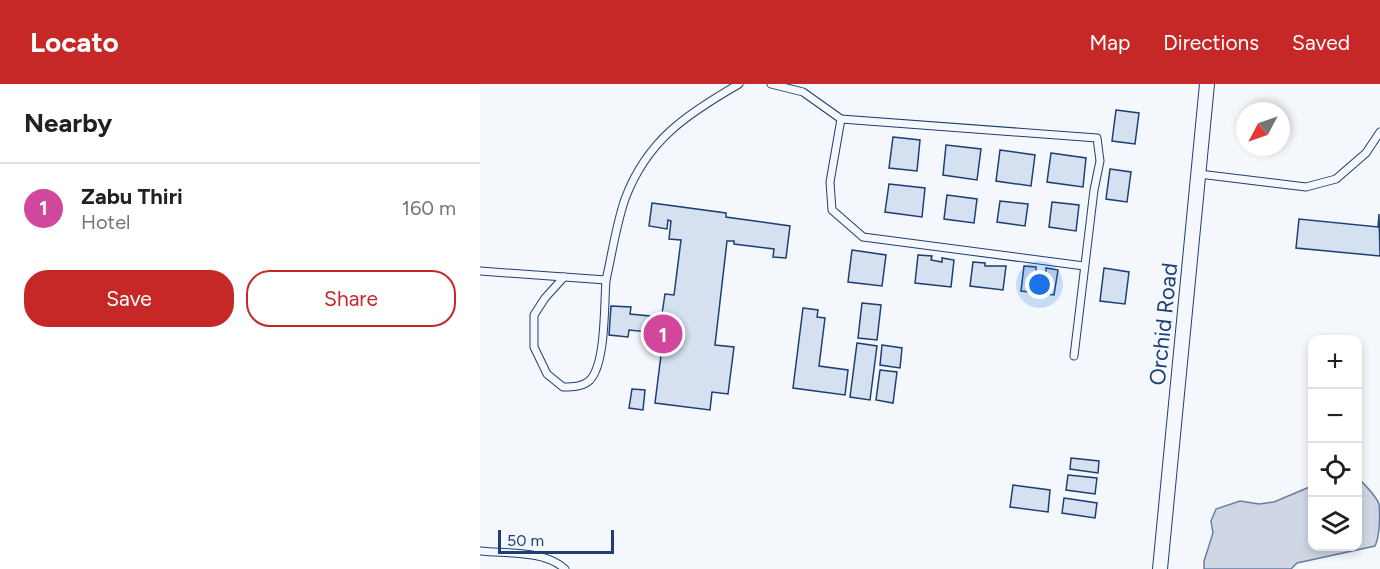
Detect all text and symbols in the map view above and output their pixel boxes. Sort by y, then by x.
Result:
text: Locato [30,25,119,59]
text: Map [1089,30,1130,55]
text: Directions [1163,30,1259,55]
text: Saved [1292,30,1350,55]
north arrow [1236,102,1290,156]
text: Nearby [24,107,112,139]
text: Zabu Thiri [81,183,183,210]
text: 1 [39,196,48,220]
text: 160 m [402,196,456,220]
text: Hotel [81,210,130,234]
street label: Orchid Road [1144,262,1183,387]
button: Save [24,270,234,327]
button: Share [246,270,456,327]
your location [1025,270,1054,299]
pin: 1 [644,312,682,356]
map controls [1308,335,1362,551]
button: + [1308,335,1362,389]
button: − [1308,389,1362,443]
button: locate [1308,443,1362,497]
button: layers [1308,497,1362,551]
scale bar [498,527,614,554]
text: 50 m [507,531,544,550]

